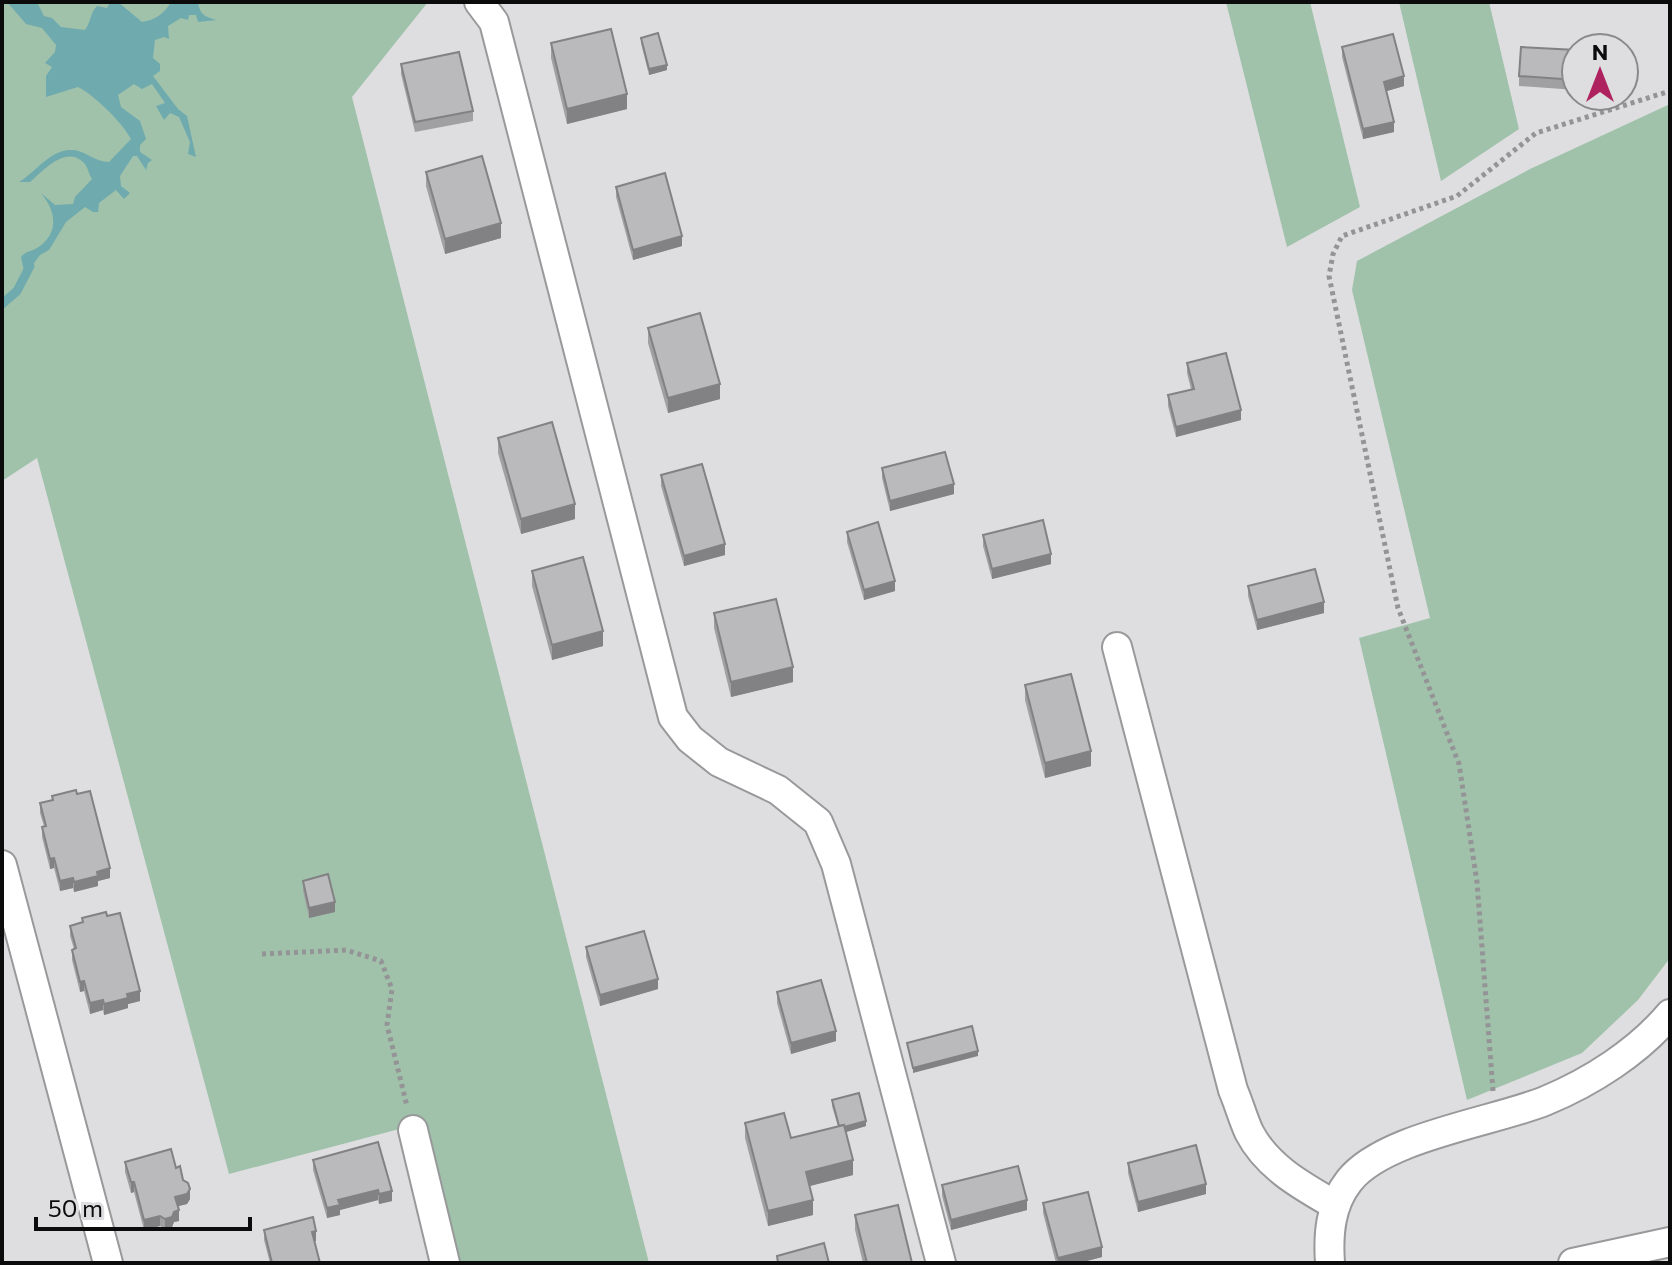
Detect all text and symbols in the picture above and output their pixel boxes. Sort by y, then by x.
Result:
north arrow [1560,32,1640,112]
text: N [1592,38,1608,65]
scale bar [36,1181,250,1231]
text: 50 m [48,1193,103,1222]

